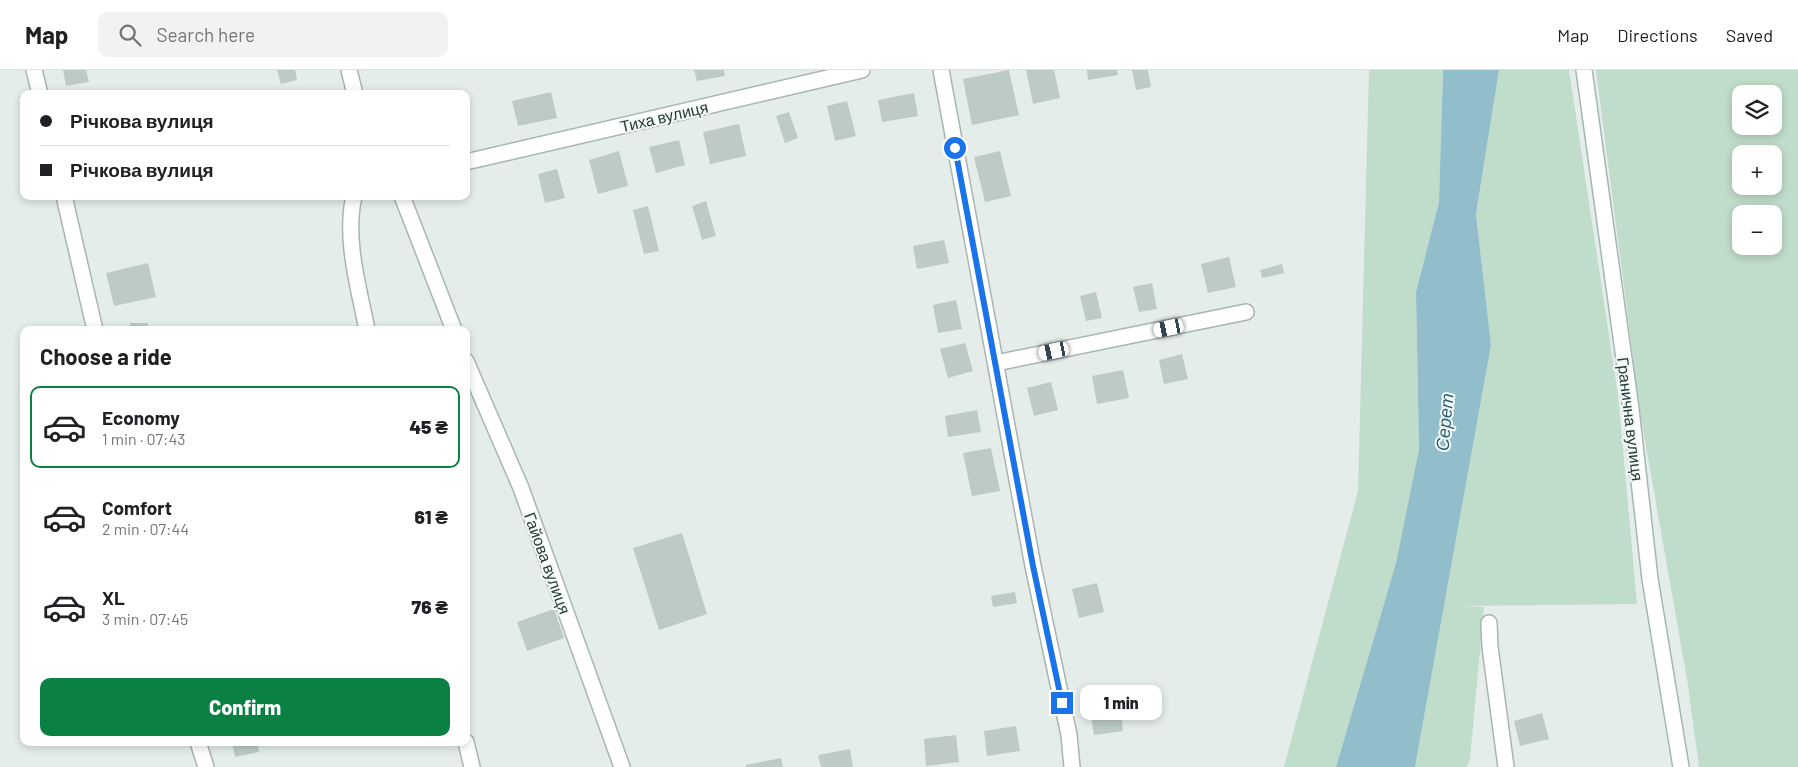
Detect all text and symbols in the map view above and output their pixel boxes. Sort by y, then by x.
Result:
search box [98,12,448,57]
text: Map [25,20,68,49]
icon: search [116,21,144,49]
text: Search here [156,23,255,46]
text: Map [1557,24,1589,46]
text: Directions [1617,24,1698,46]
text: Saved [1726,24,1773,46]
map controls [1732,85,1782,255]
button: layers [1732,85,1782,135]
street label: Тиха вулиця [618,97,710,135]
text: Річкова вулиця [70,109,214,132]
route start [944,137,966,159]
button: + [1732,145,1782,195]
text: Річкова вулиця [70,158,214,181]
button: − [1732,205,1782,255]
car [1152,318,1185,338]
car [1037,341,1070,361]
text: Choose a ride [40,343,172,369]
street label: Гранична вулиця [1614,356,1648,482]
water label: Серет [1431,392,1457,452]
icon: car [42,405,87,450]
text: Economy [102,406,180,429]
text: 45 ₴ [409,415,448,438]
text: 1 min · 07:43 [102,429,186,448]
icon: car [42,495,87,540]
text: Comfort [102,496,172,519]
text: 61 ₴ [414,505,448,528]
street label: Гайова вулиця [521,510,575,616]
text: 2 min · 07:44 [102,519,189,538]
icon: car [42,585,87,630]
text: XL [102,586,125,609]
text: 76 ₴ [412,595,448,618]
text: 3 min · 07:45 [102,609,188,628]
button: Confirm [40,678,450,736]
callout: 1 min [1080,686,1162,720]
route end [1051,692,1073,714]
text: 1 min [1103,693,1139,712]

